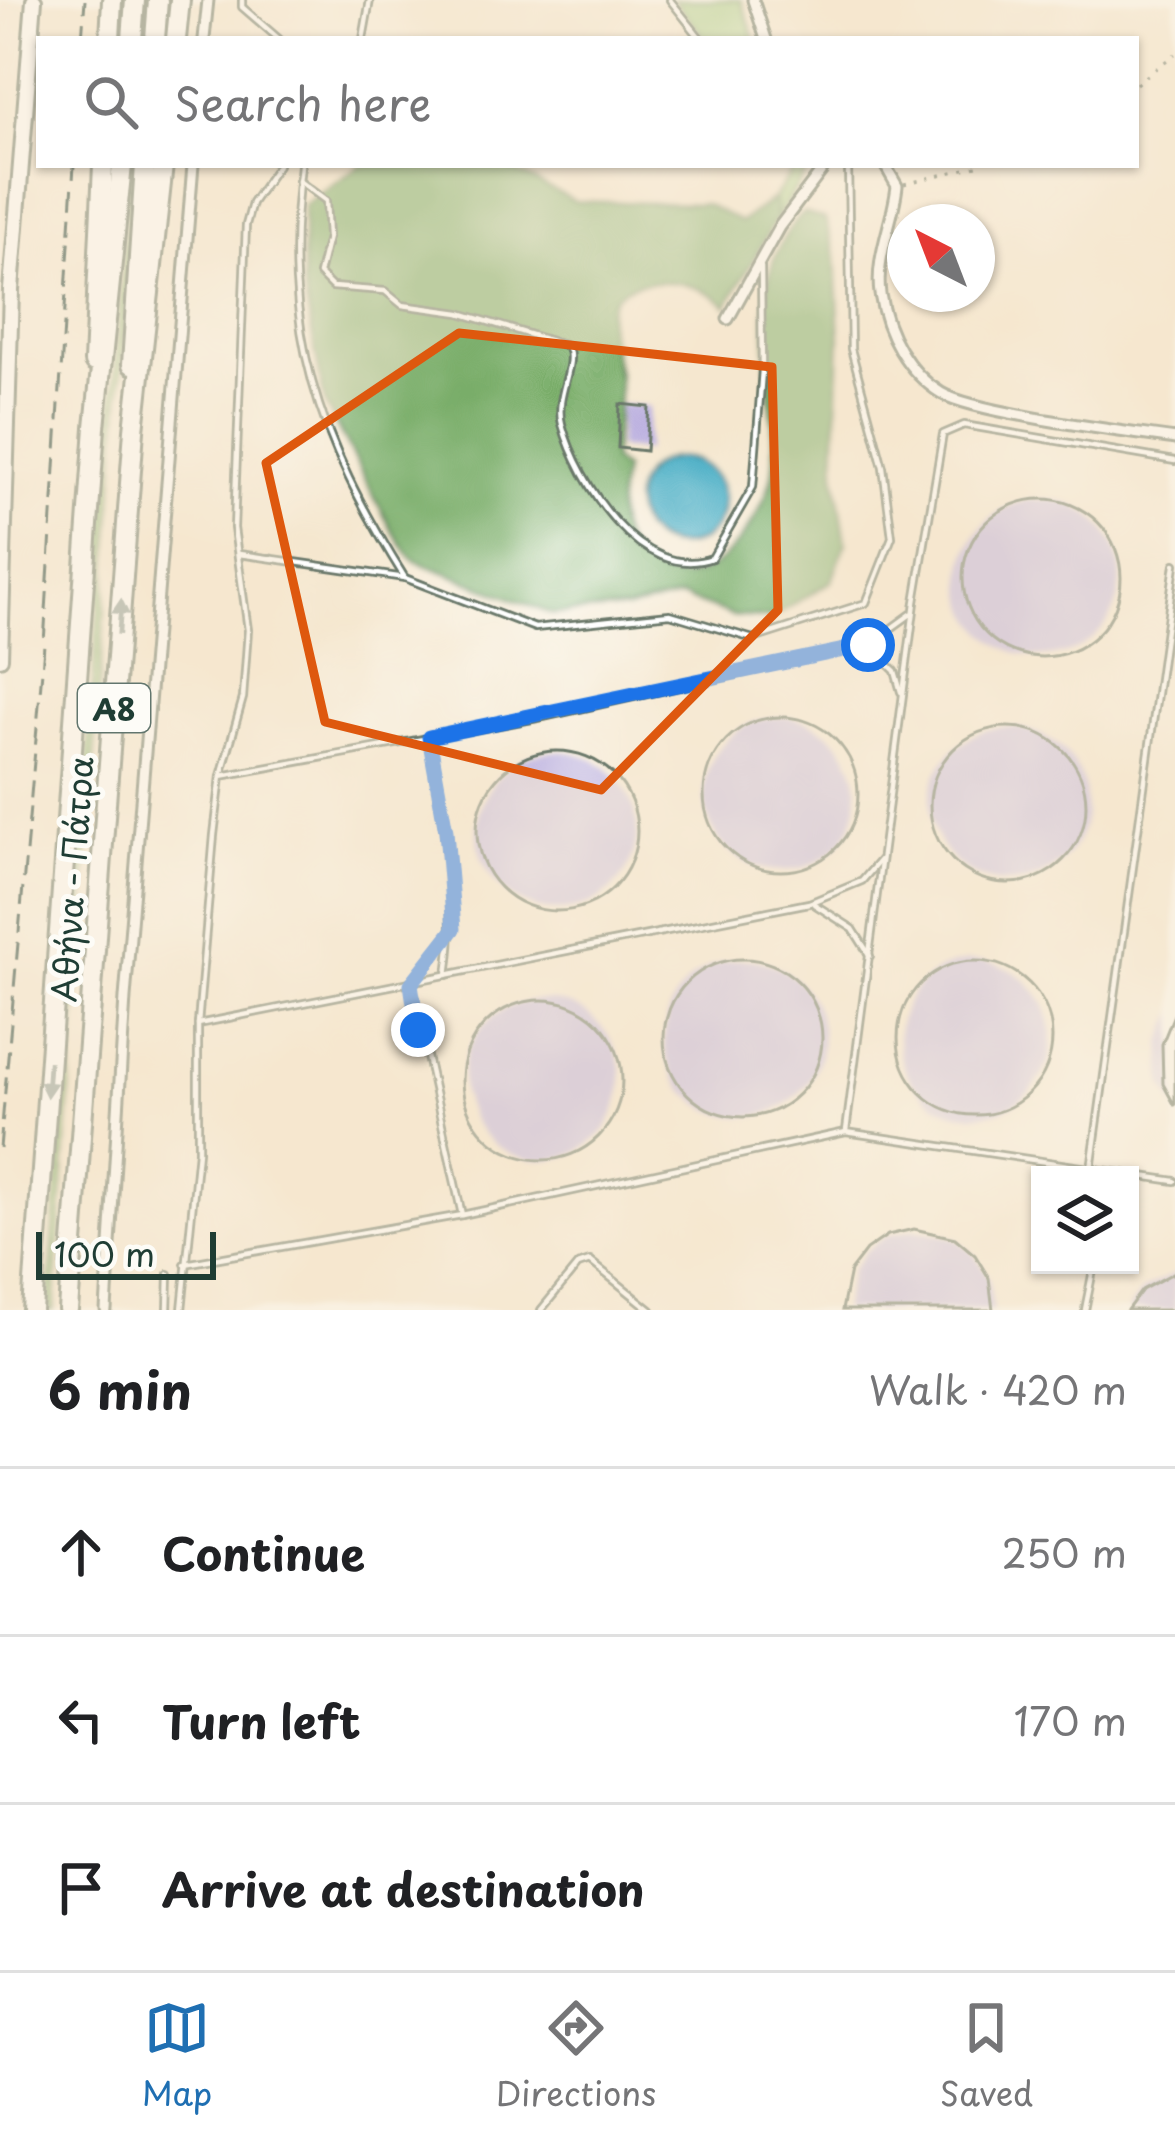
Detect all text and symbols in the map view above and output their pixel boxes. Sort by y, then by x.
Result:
search box [36,36,1139,168]
text: Search here [174,68,431,136]
icon: search [78,69,144,135]
north arrow [887,204,995,312]
one-way arrow [111,598,130,635]
route start [841,618,895,672]
road number: Α8 [78,684,150,732]
street label: Αθήνα - Πάτρα [37,754,105,1004]
route end [391,1003,445,1057]
one-way arrow [39,1061,58,1098]
map controls [1031,1166,1139,1274]
button: layers [1031,1166,1139,1274]
scale bar [36,1226,216,1279]
text: 100 m [54,1228,155,1278]
text: 6 min [48,1350,192,1427]
text: Walk · 420 m [869,1359,1127,1418]
text: Continue [162,1518,365,1586]
icon: ahead [48,1519,114,1585]
text: 250 m [1002,1522,1127,1581]
text: Turn left [162,1686,361,1754]
icon: left [48,1687,114,1753]
text: 170 m [1014,1690,1127,1749]
text: Arrive at destination [162,1854,645,1922]
icon: arrive [48,1855,114,1921]
tab: Map [142,1995,212,2117]
tab: Directions [496,1995,656,2117]
tab: Saved [940,1995,1033,2117]

